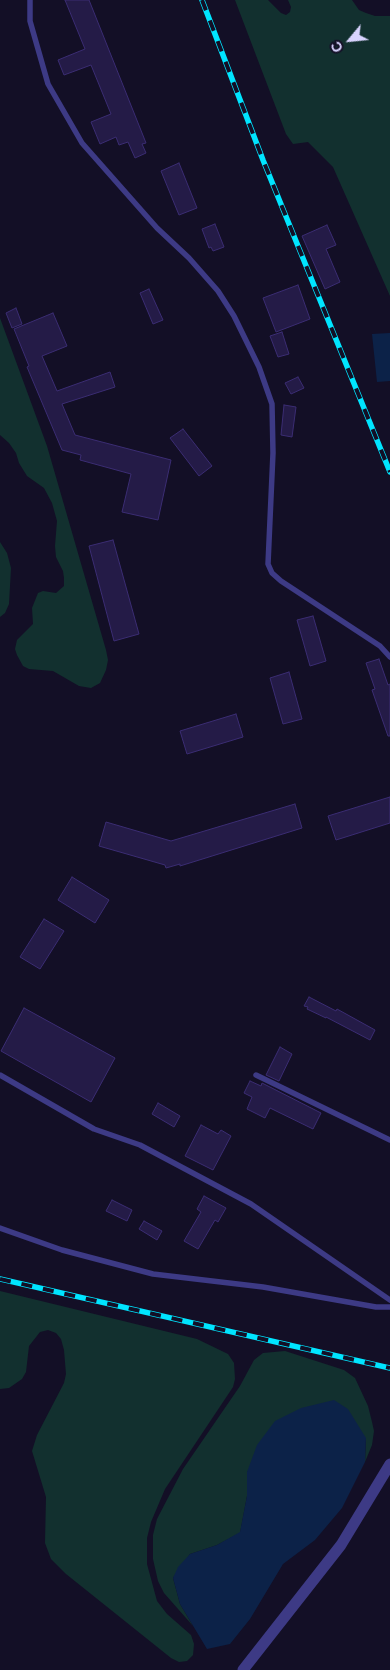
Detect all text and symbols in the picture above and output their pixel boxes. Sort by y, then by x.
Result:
north arrow [325,15,375,65]
text: С [326,38,347,56]

